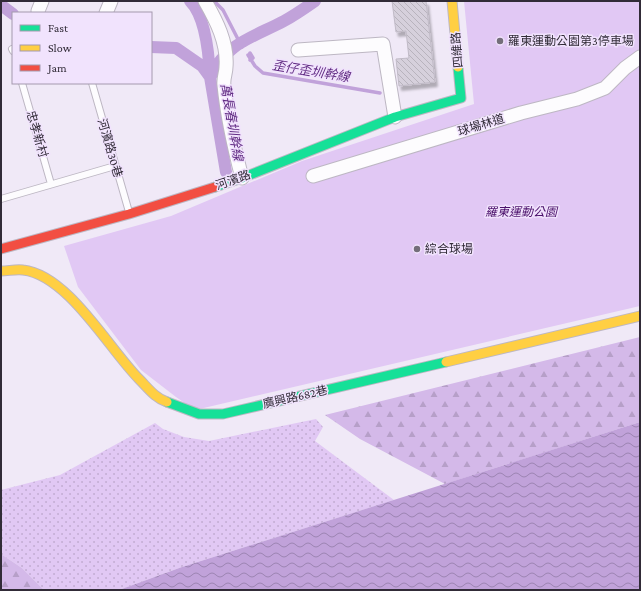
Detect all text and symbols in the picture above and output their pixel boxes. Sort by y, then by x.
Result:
legend [12,12,152,84]
text: Fast [48,21,69,35]
street label: 四維路 [448,31,466,69]
place label: 羅東運動公園第3停車場 [508,34,634,48]
marker: 羅東運動公園第3停車場 [495,36,505,46]
text: Slow [48,41,72,55]
water label: 歪仔歪圳幹線 [271,57,353,85]
text: Jam [47,61,67,75]
water label: 萬長春圳幹線 [218,82,247,164]
street label: 忠孝新村 [24,109,51,160]
street label: 球場林道 [456,111,506,139]
street label: 河濱路30巷 [95,117,125,179]
street label: 河濱路 [214,168,252,192]
park label: 羅東運動公園 [485,205,559,219]
place label: 綜合球場 [425,242,473,256]
marker: 綜合球場 [412,244,422,254]
street label: 廣興路682巷 [261,383,329,411]

